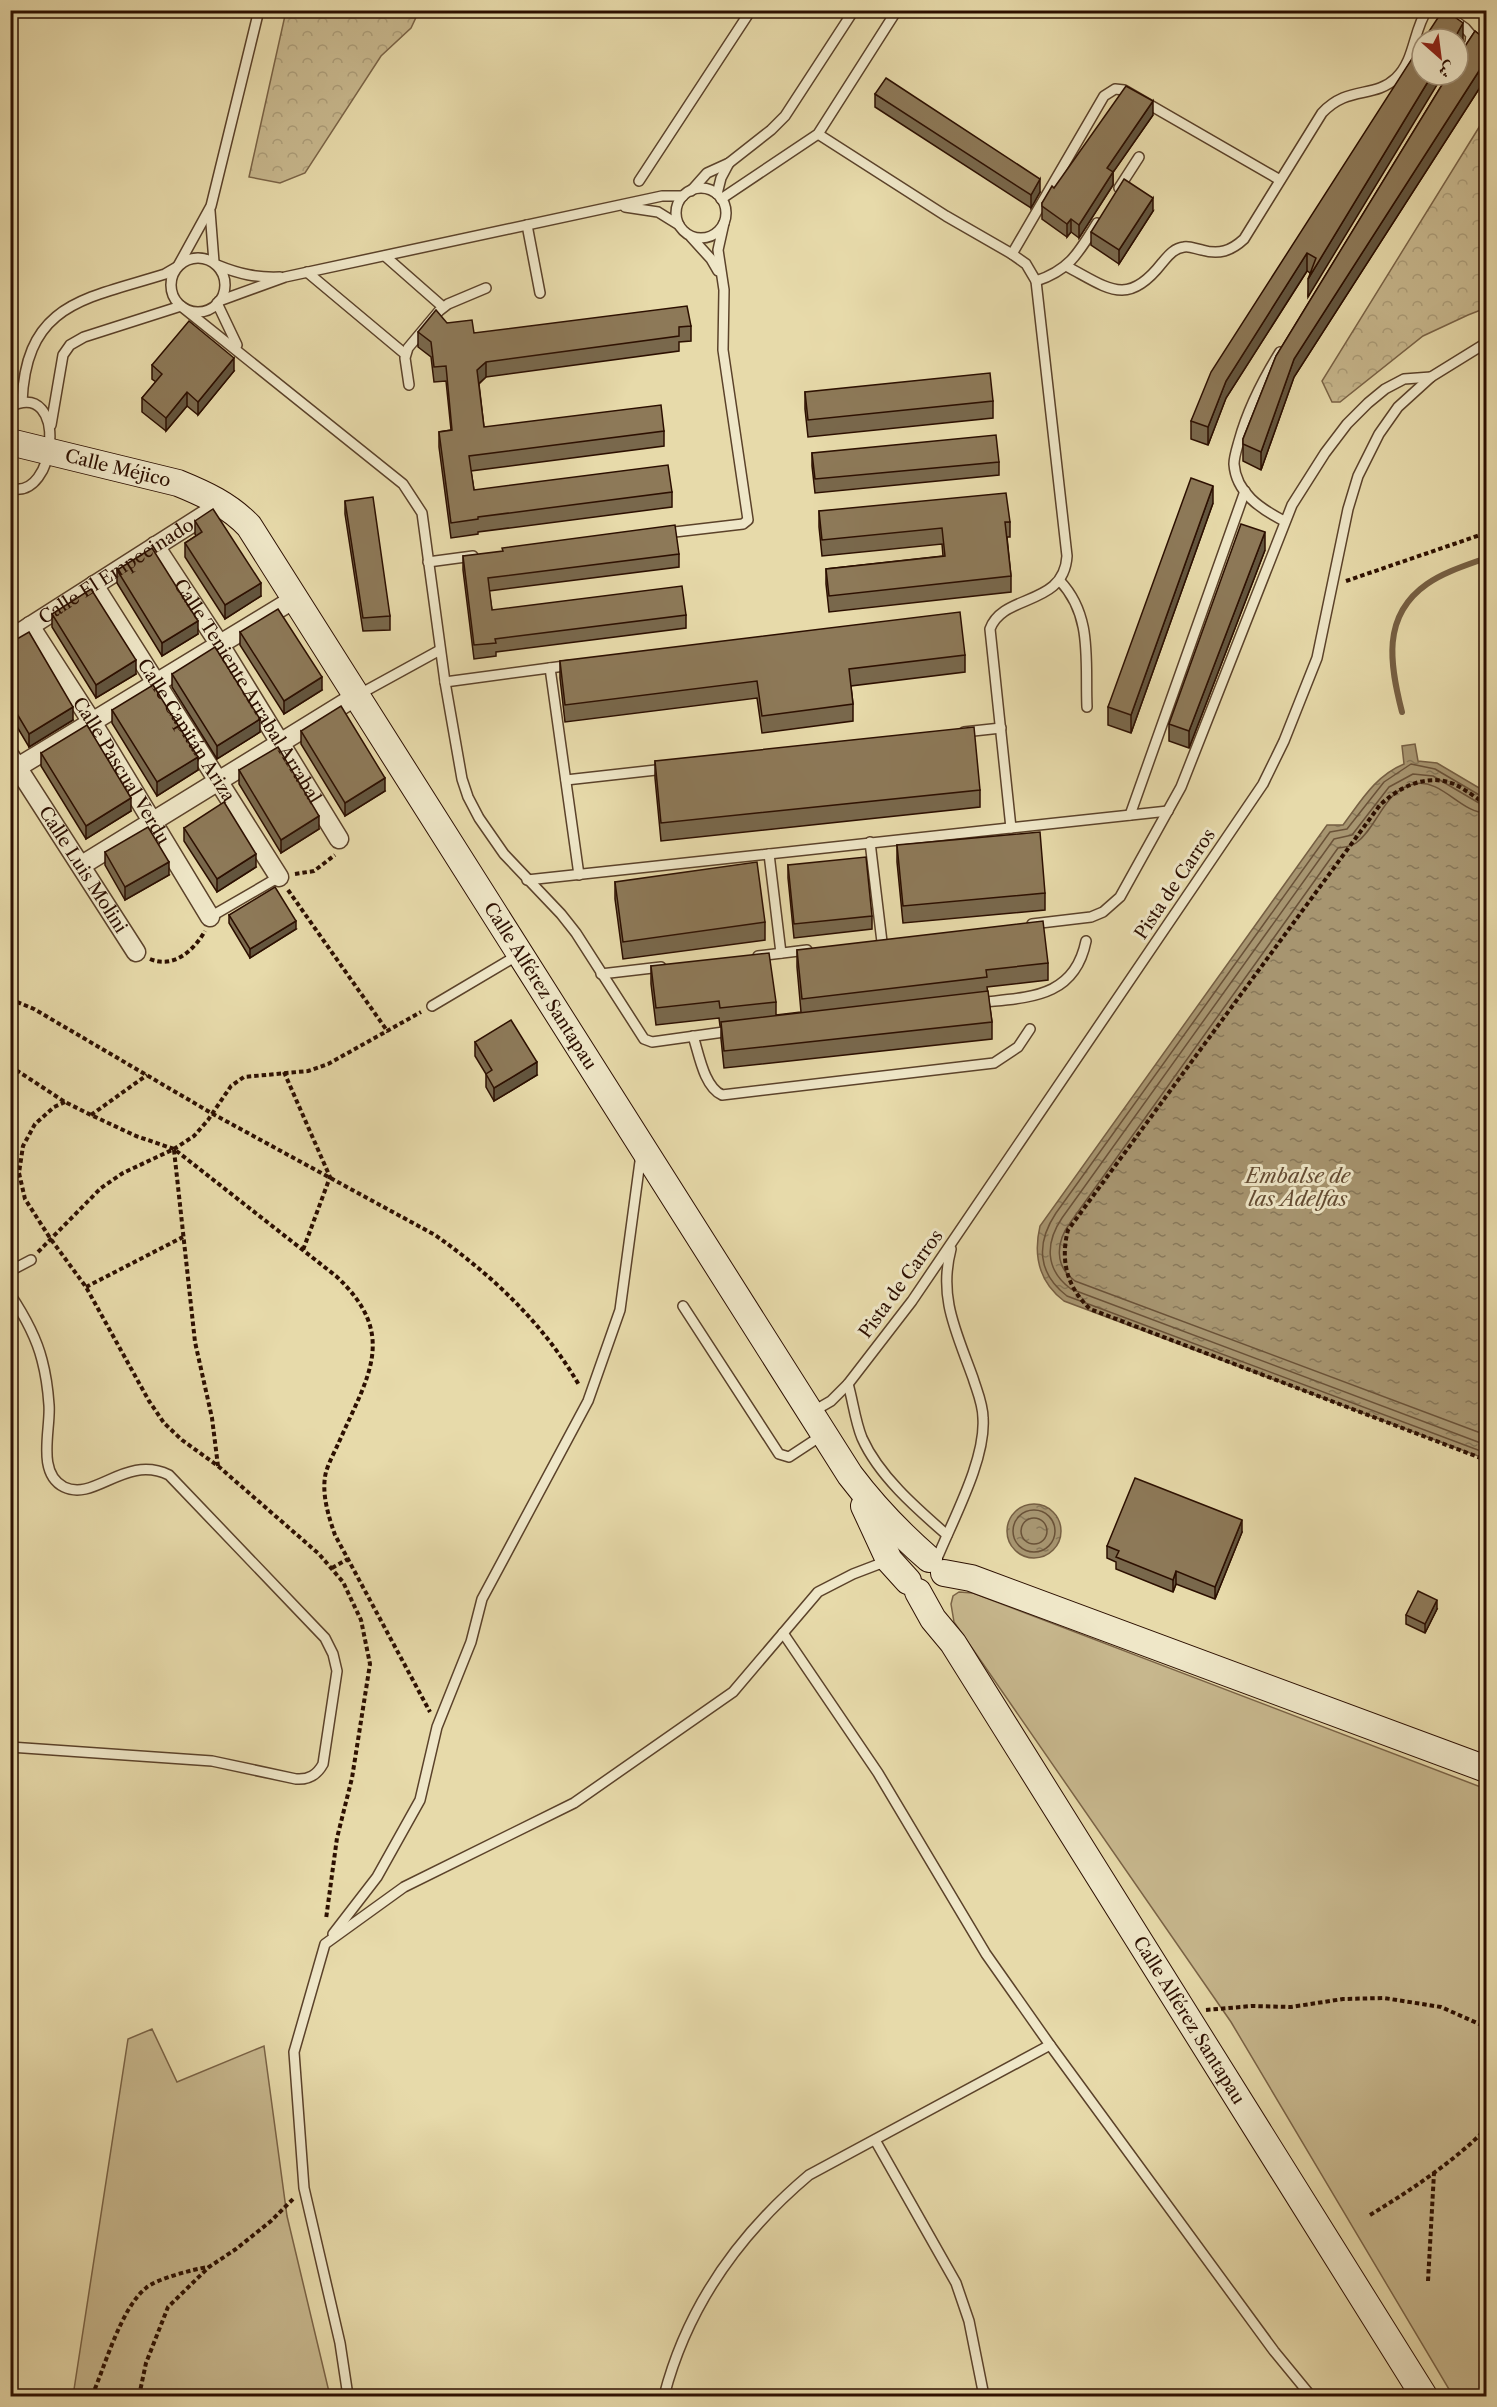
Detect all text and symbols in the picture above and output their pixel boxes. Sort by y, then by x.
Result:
north arrow [1410,27,1470,87]
text: ش [1435,58,1459,83]
street label: Calle Méjico [63,445,173,492]
street label: Calle El Empecinado [35,514,198,629]
street label: Calle Teniente Arrabal Arrabal [169,575,325,807]
street label: Calle Capitán Ariza [132,655,240,806]
street label: Calle Pascual Verdu [68,693,174,848]
street label: Calle Luis Molini [34,802,132,938]
street label: Pista de Carros [1130,825,1220,943]
street label: Calle Alférez Santapau [479,898,601,1074]
water label: Embalse de las Adelfas [1244,1164,1352,1211]
street label: Pista de Carros [854,1226,948,1342]
street label: Calle Alférez Santapau [1128,1932,1250,2108]

